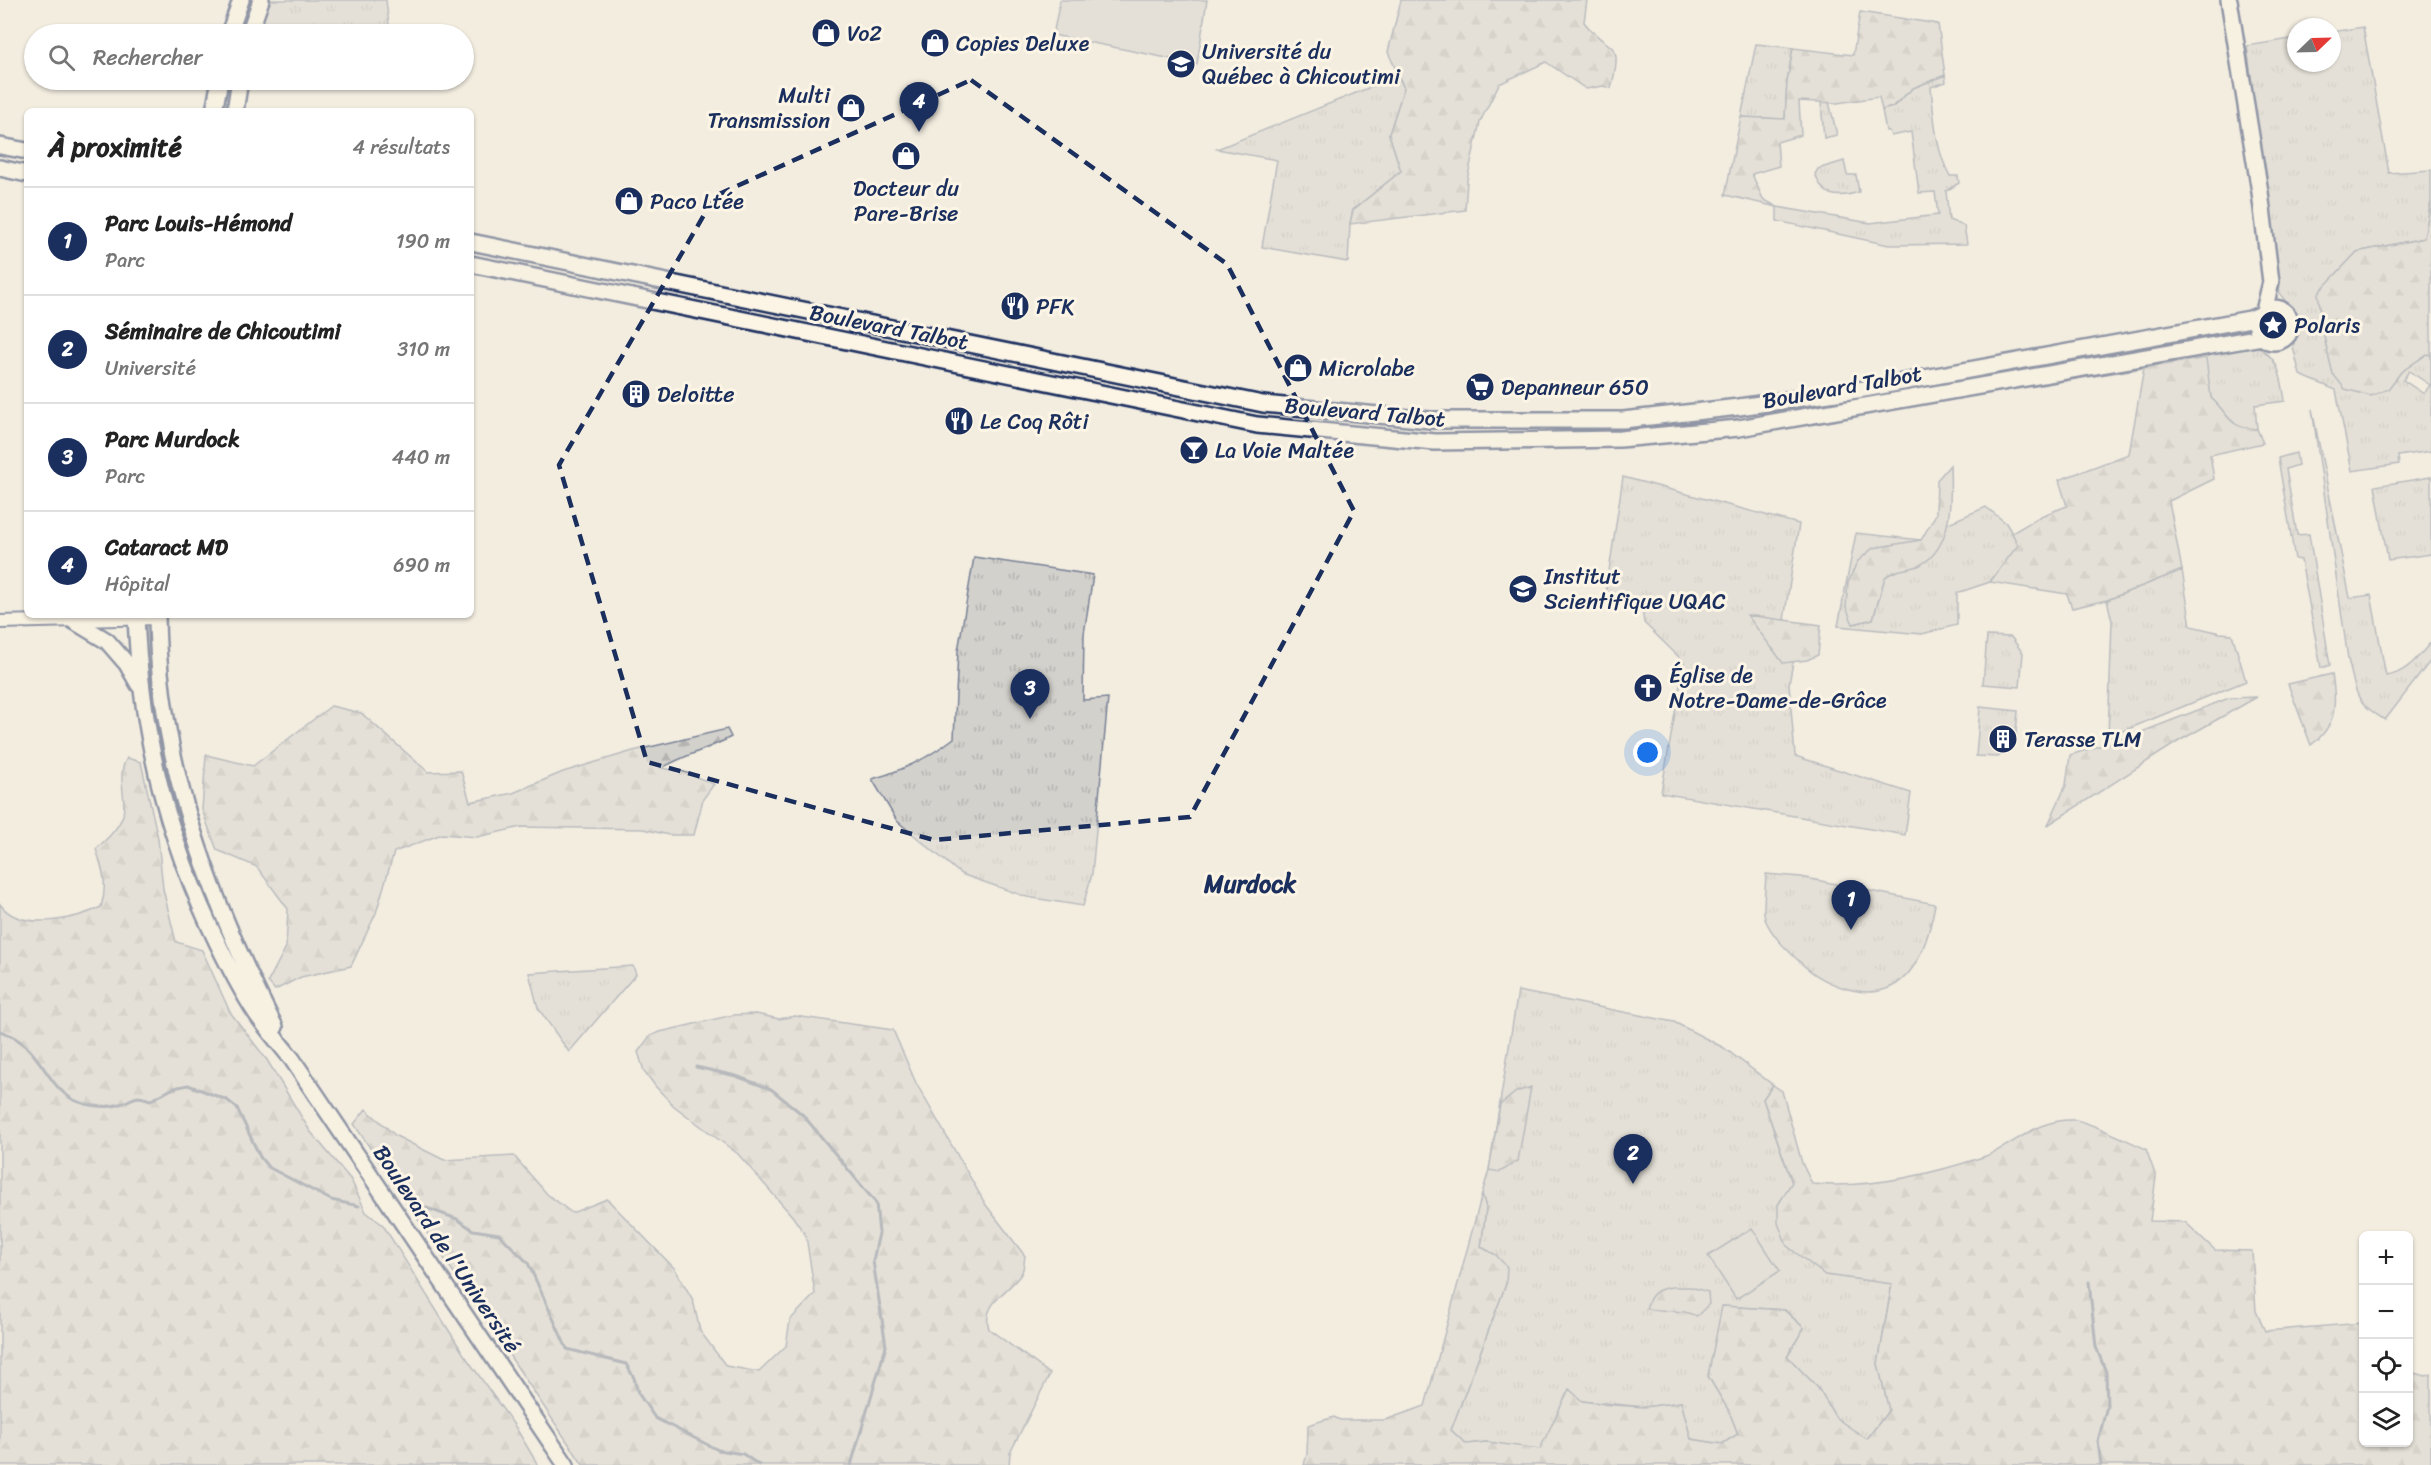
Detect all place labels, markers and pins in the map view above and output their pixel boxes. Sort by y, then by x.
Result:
place label: Vo2 [847,14,882,53]
shop icon: Vo2 [810,17,842,49]
place label: Copies Deluxe [956,24,1090,63]
shop icon: Copies Deluxe [919,27,951,59]
place label: Université du Québec à Chicoutimi [1202,32,1401,96]
school or university icon: Université du Québec à Chicoutimi [1165,48,1197,80]
place label: Multi Transmission [708,76,831,140]
pin: 4 [900,82,938,132]
shop icon: Multi Transmission [835,92,867,124]
shop icon: Docteur du Pare-Brise [890,140,922,172]
place label: Docteur du Pare-Brise [853,169,959,233]
place label: Paco Ltée [650,182,744,221]
shop icon: Paco Ltée [613,185,645,217]
place label: PFK [1036,287,1075,326]
restaurant icon: PFK [999,290,1031,322]
place label: Polaris [2294,306,2360,345]
place icon: Polaris [2257,309,2289,341]
place label: Microlabe [1319,349,1415,388]
shop icon: Microlabe [1282,352,1314,384]
place label: Depanneur 650 [1501,368,1649,407]
supermarket icon: Depanneur 650 [1464,371,1496,403]
place label: Deloitte [657,375,734,414]
building icon: Deloitte [620,378,652,410]
place label: Le Coq Rôti [980,402,1089,441]
restaurant icon: Le Coq Rôti [943,405,975,437]
place label: La Voie Maltée [1215,431,1354,470]
bar icon: La Voie Maltée [1178,434,1210,466]
place label: Institut Scientifique UQAC [1543,557,1726,621]
school or university icon: Institut Scientifique UQAC [1507,573,1539,605]
place label: Église de Notre-Dame-de-Grâce [1669,656,1887,720]
pin: 3 [1010,670,1050,719]
church icon: Église de Notre-Dame-de-Grâce [1632,672,1664,704]
place label: Terasse TLM [2024,720,2141,759]
building icon: Terasse TLM [1987,723,2019,755]
pin: 1 [1832,880,1870,930]
pin: 2 [1614,1134,1652,1184]

